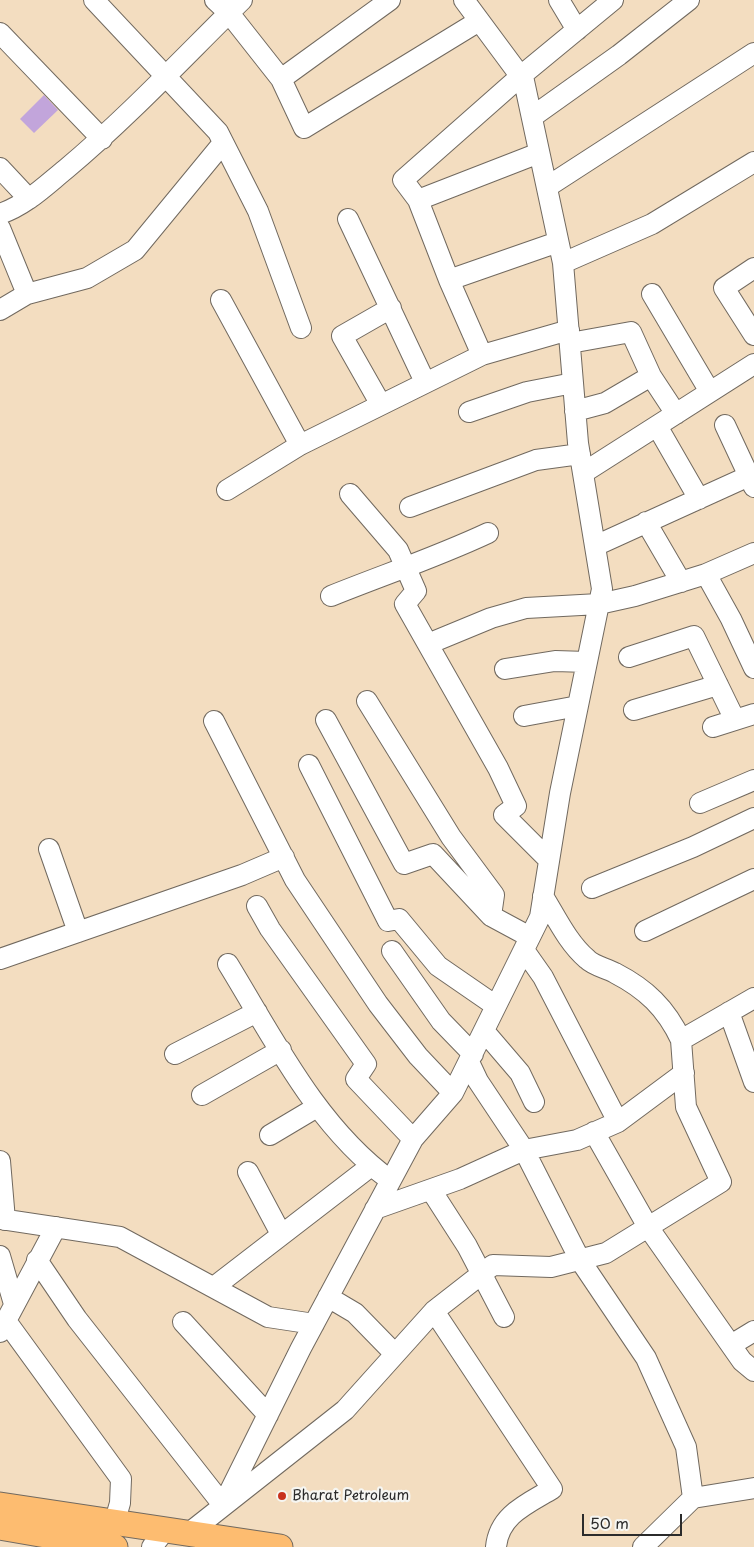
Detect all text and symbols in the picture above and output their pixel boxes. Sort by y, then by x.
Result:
place label: Bharat Petroleum [292,1488,409,1504]
marker: Bharat Petroleum [276,1490,288,1502]
scale bar [584,1504,684,1536]
text: 50 m [590,1511,629,1534]

